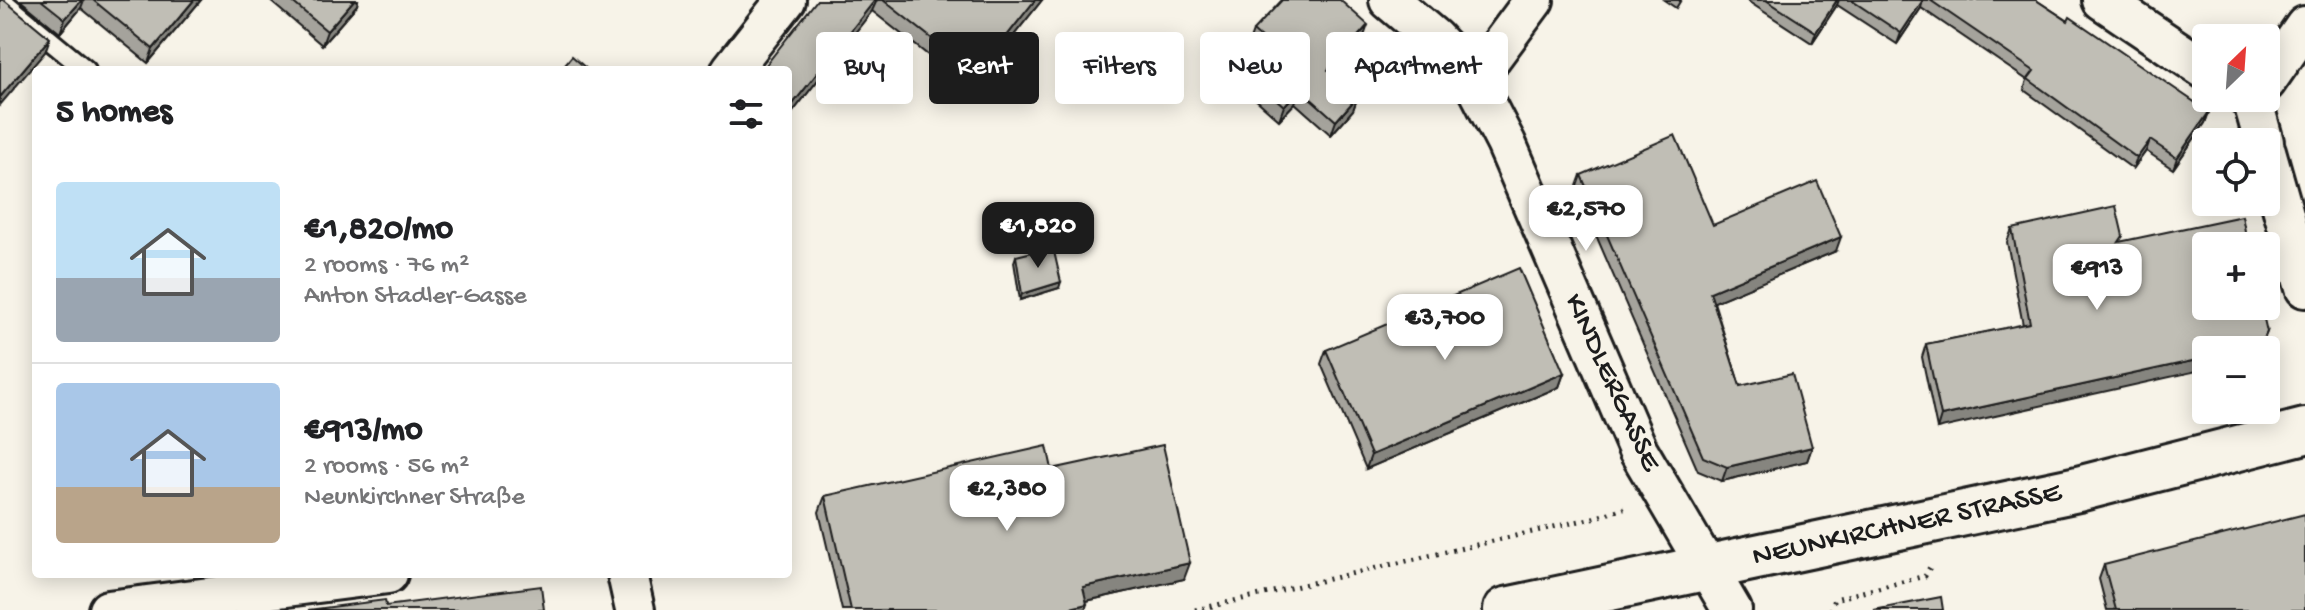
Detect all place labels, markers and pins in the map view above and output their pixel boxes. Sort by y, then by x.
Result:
pin: €2,570 [1521,185,1651,253]
pin: €1,820 [973,202,1103,270]
pin: €913 [2050,244,2144,312]
pin: €3,700 [1380,294,1510,362]
pin: €2,380 [942,465,1072,533]

